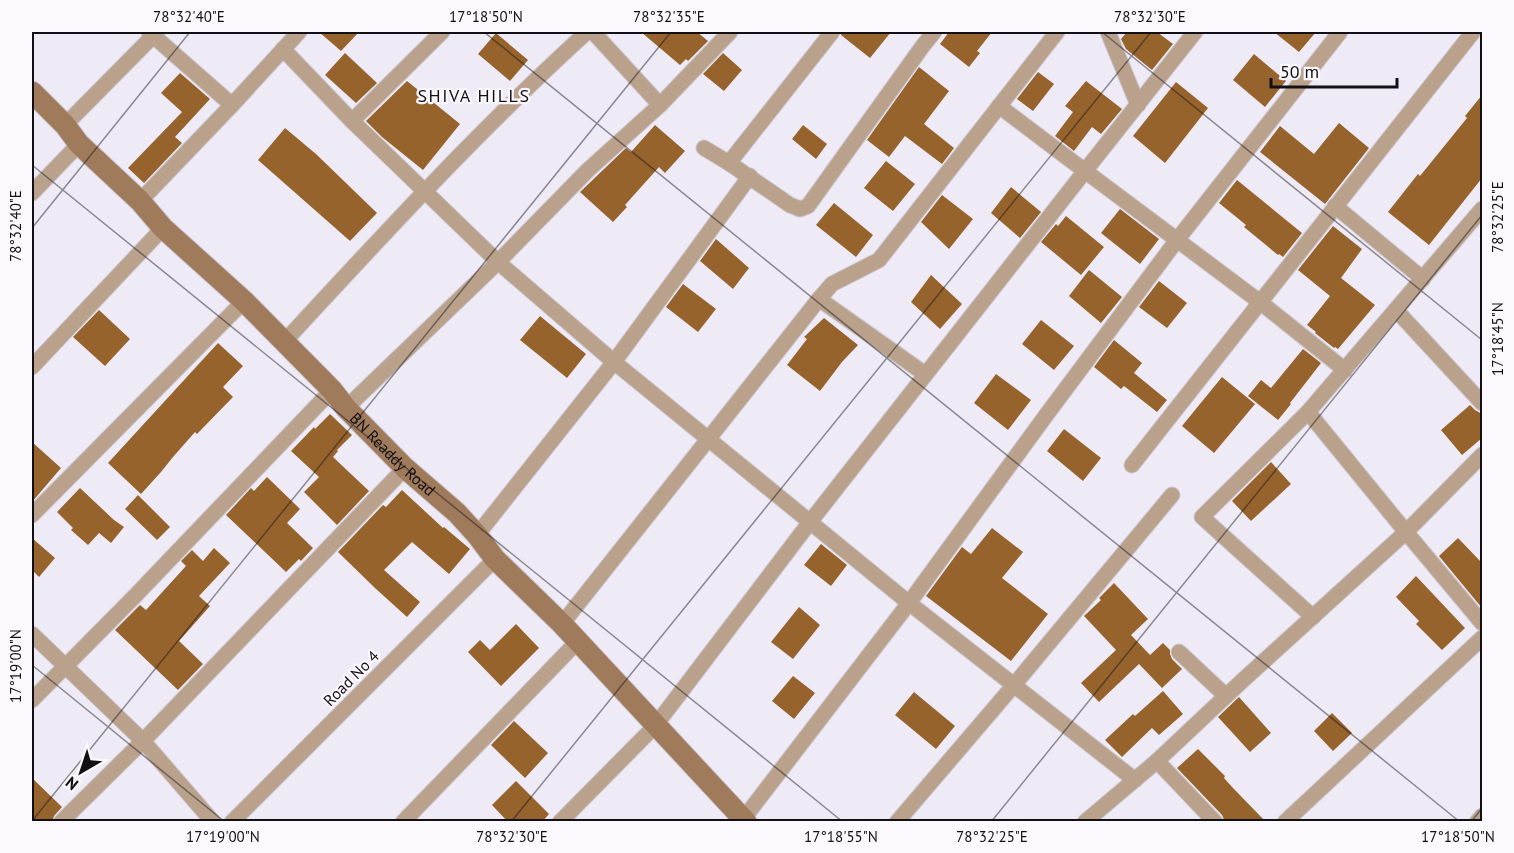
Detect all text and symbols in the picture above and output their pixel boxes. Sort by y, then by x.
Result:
text: 78°32'40"E [153,7,225,26]
text: 17°18'50"N [449,7,523,26]
text: 78°32'35"E [633,7,705,26]
text: 78°32'30"E [1114,7,1186,26]
scale bar [1271,51,1397,89]
text: 50 m [1280,60,1319,83]
district label: SHIVA HILLS [418,84,530,107]
text: 78°32'25"E [1488,181,1507,253]
text: 78°32'40"E [6,190,25,262]
text: 17°18'45"N [1488,302,1507,376]
street label: BN Readdy Road [346,408,440,500]
text: 17°19'00"N [6,629,25,703]
street label: Road No 4 [319,646,383,710]
north arrow [51,742,111,802]
text: N [61,773,82,795]
text: 17°19'00"N [186,827,260,846]
text: 78°32'30"E [476,827,548,846]
text: 17°18'55"N [804,827,878,846]
text: 78°32'25"E [956,827,1028,846]
text: 17°18'50"N [1421,827,1495,846]

